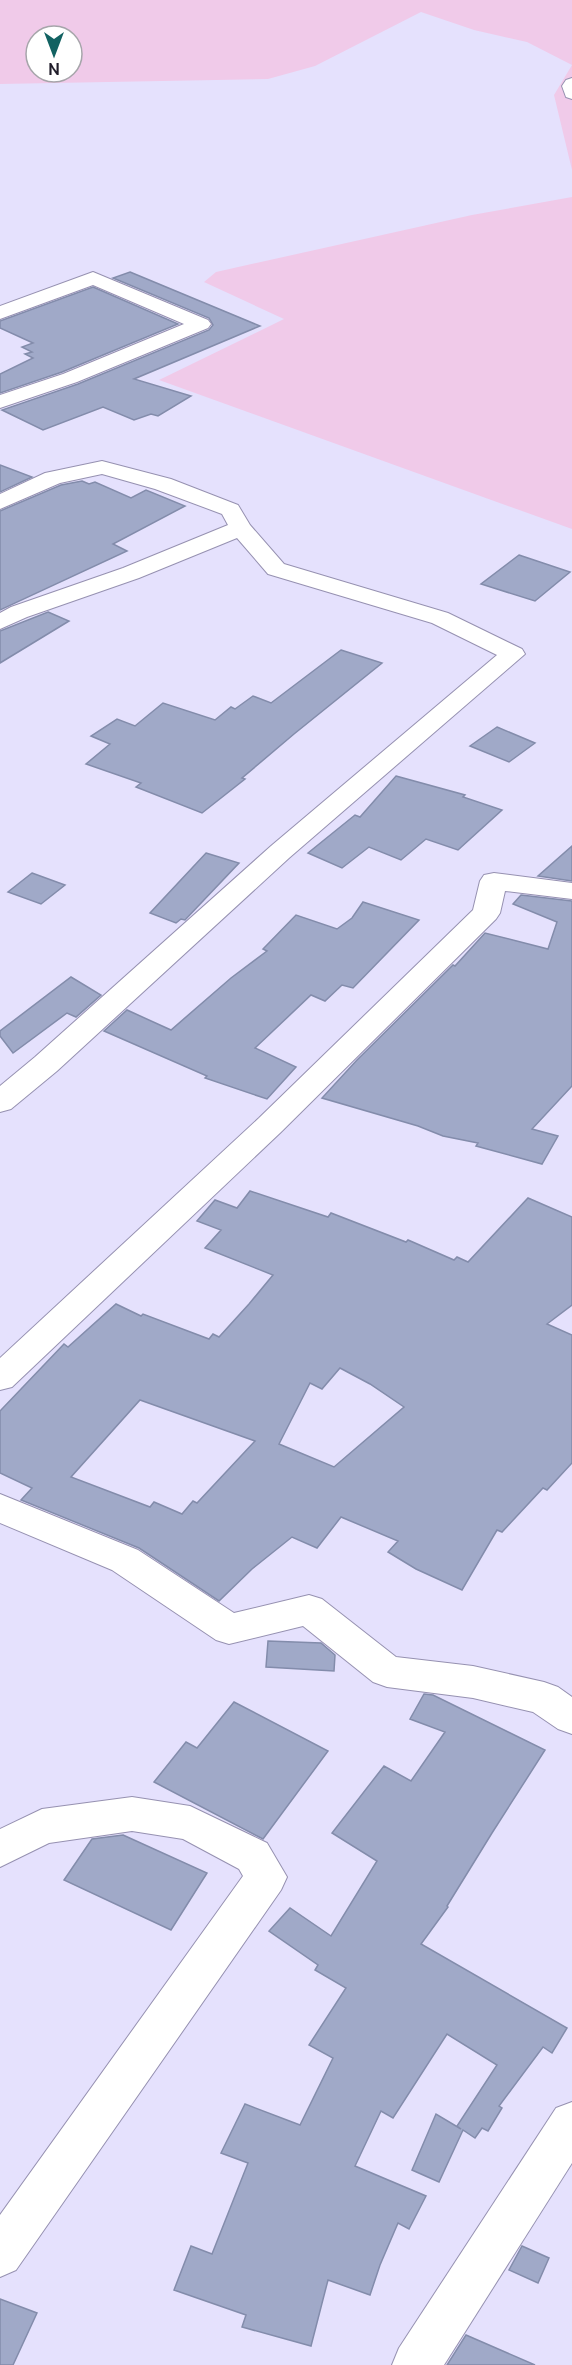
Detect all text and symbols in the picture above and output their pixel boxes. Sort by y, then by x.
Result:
north arrow [24,24,84,84]
text: N [48,60,60,78]

